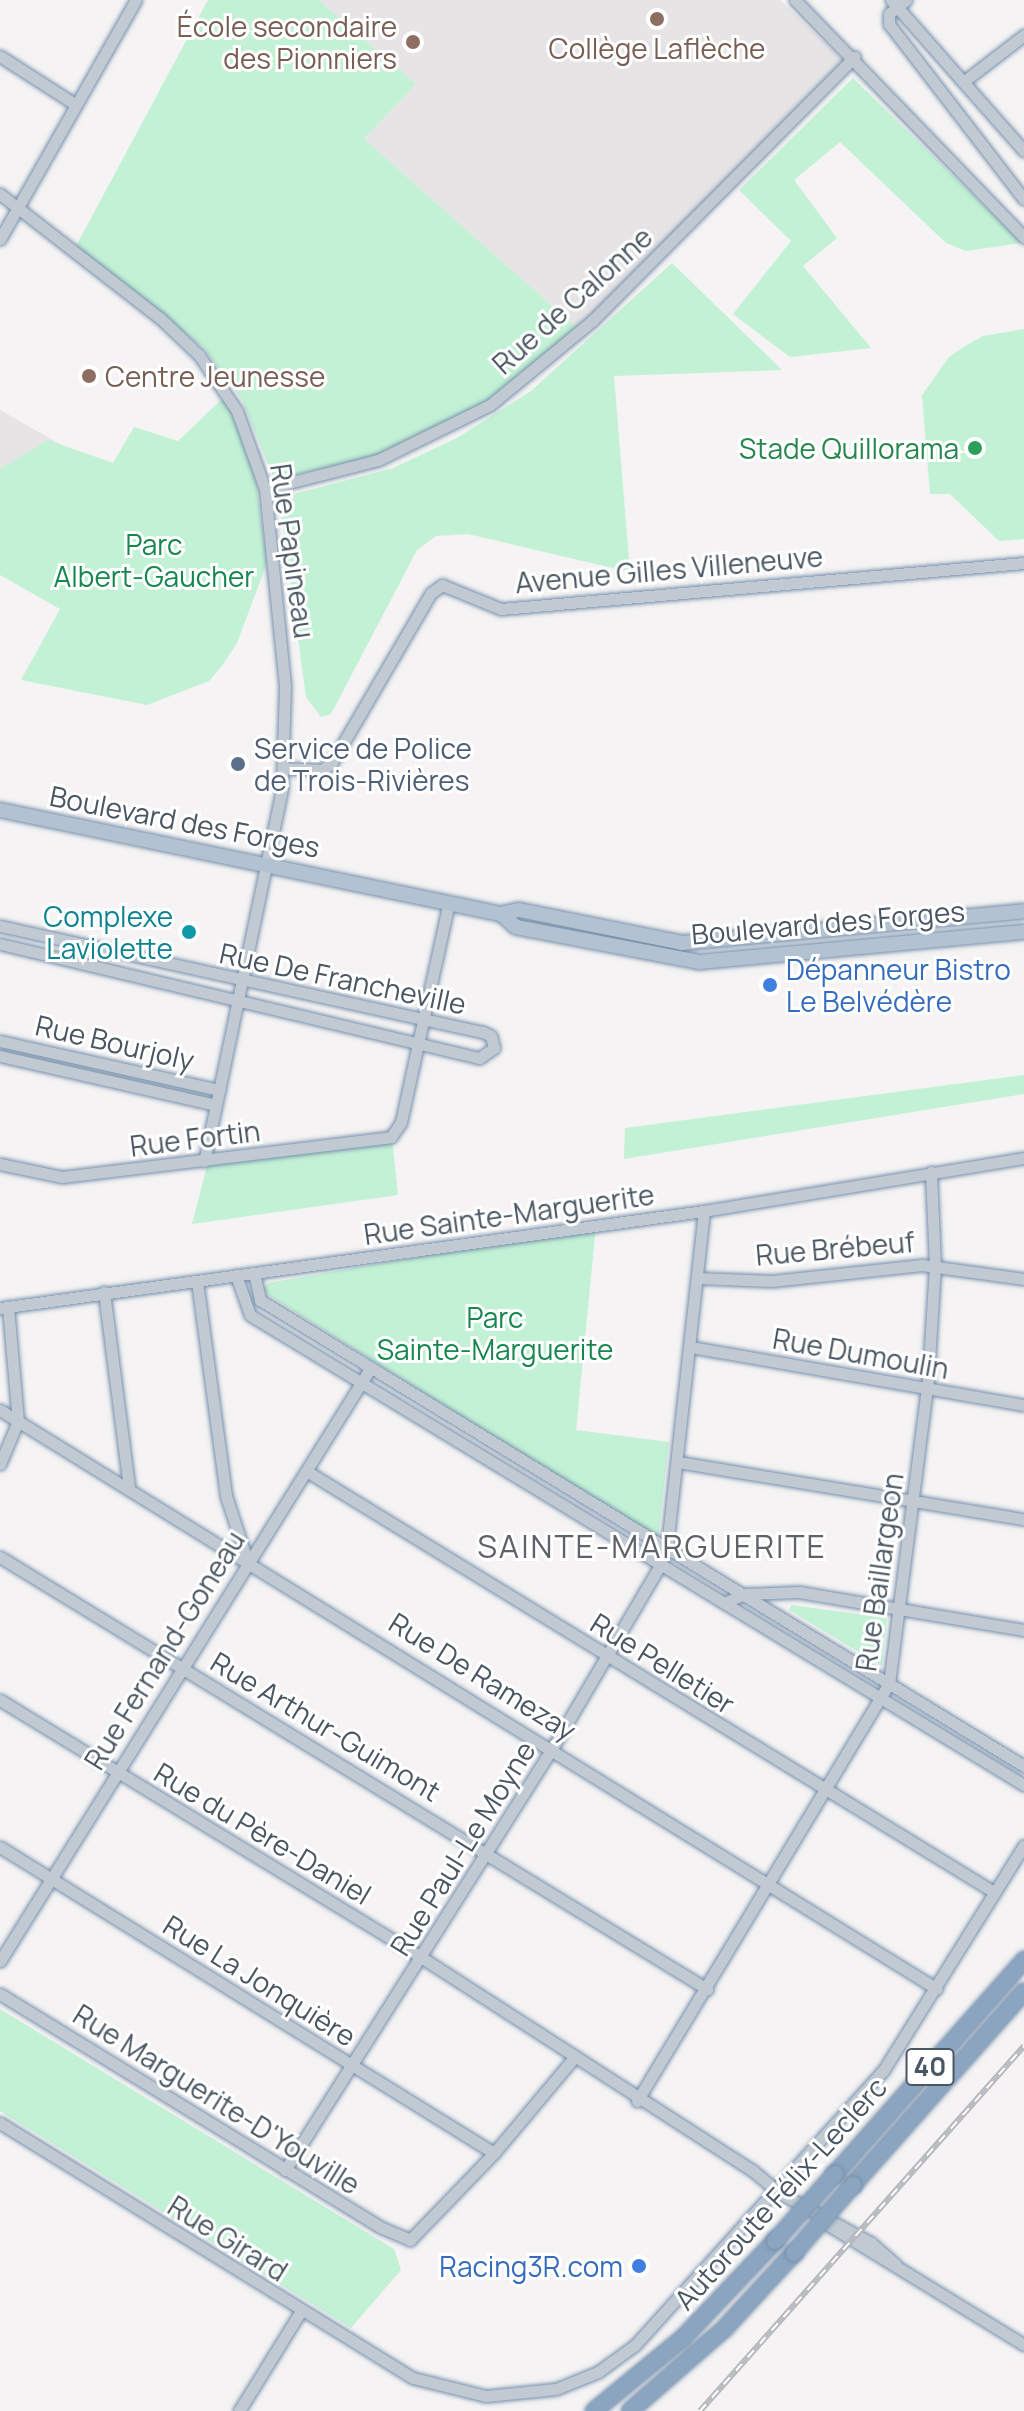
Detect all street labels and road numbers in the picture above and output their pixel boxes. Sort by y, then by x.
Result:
street label: Rue de Calonne [485,220,659,380]
street label: Rue Papineau [264,462,322,640]
street label: Avenue Gilles Villeneuve [514,539,824,599]
street label: Boulevard des Forges [47,778,323,864]
street label: Boulevard des Forges [690,893,966,951]
street label: Rue De Francheville [217,935,469,1021]
street label: Rue Bourjoly [32,1007,198,1077]
street label: Rue Fortin [128,1113,262,1163]
street label: Rue Sainte-Marguerite [362,1177,656,1251]
street label: Rue Brébeuf [754,1224,916,1272]
street label: Rue Dumoulin [770,1321,952,1385]
street label: Rue Baillargeon [848,1471,910,1673]
street label: Rue Fernand-Goneau [77,1525,251,1775]
street label: Rue De Ramezay [383,1605,583,1747]
street label: Rue Pelletier [585,1606,741,1720]
street label: Rue Arthur-Guimont [205,1644,447,1808]
street label: Rue Paul-Le Moyne [382,1735,542,1961]
street label: Rue du Père-Daniel [149,1755,377,1911]
street label: Rue La Jonquière [158,1907,362,2053]
street label: Rue Marguerite-D'Youville [68,1997,366,2201]
road number: 40 [904,2045,956,2089]
street label: Autoroute Félix-Leclerc [667,2070,893,2316]
street label: Rue Girard [162,2188,294,2288]

